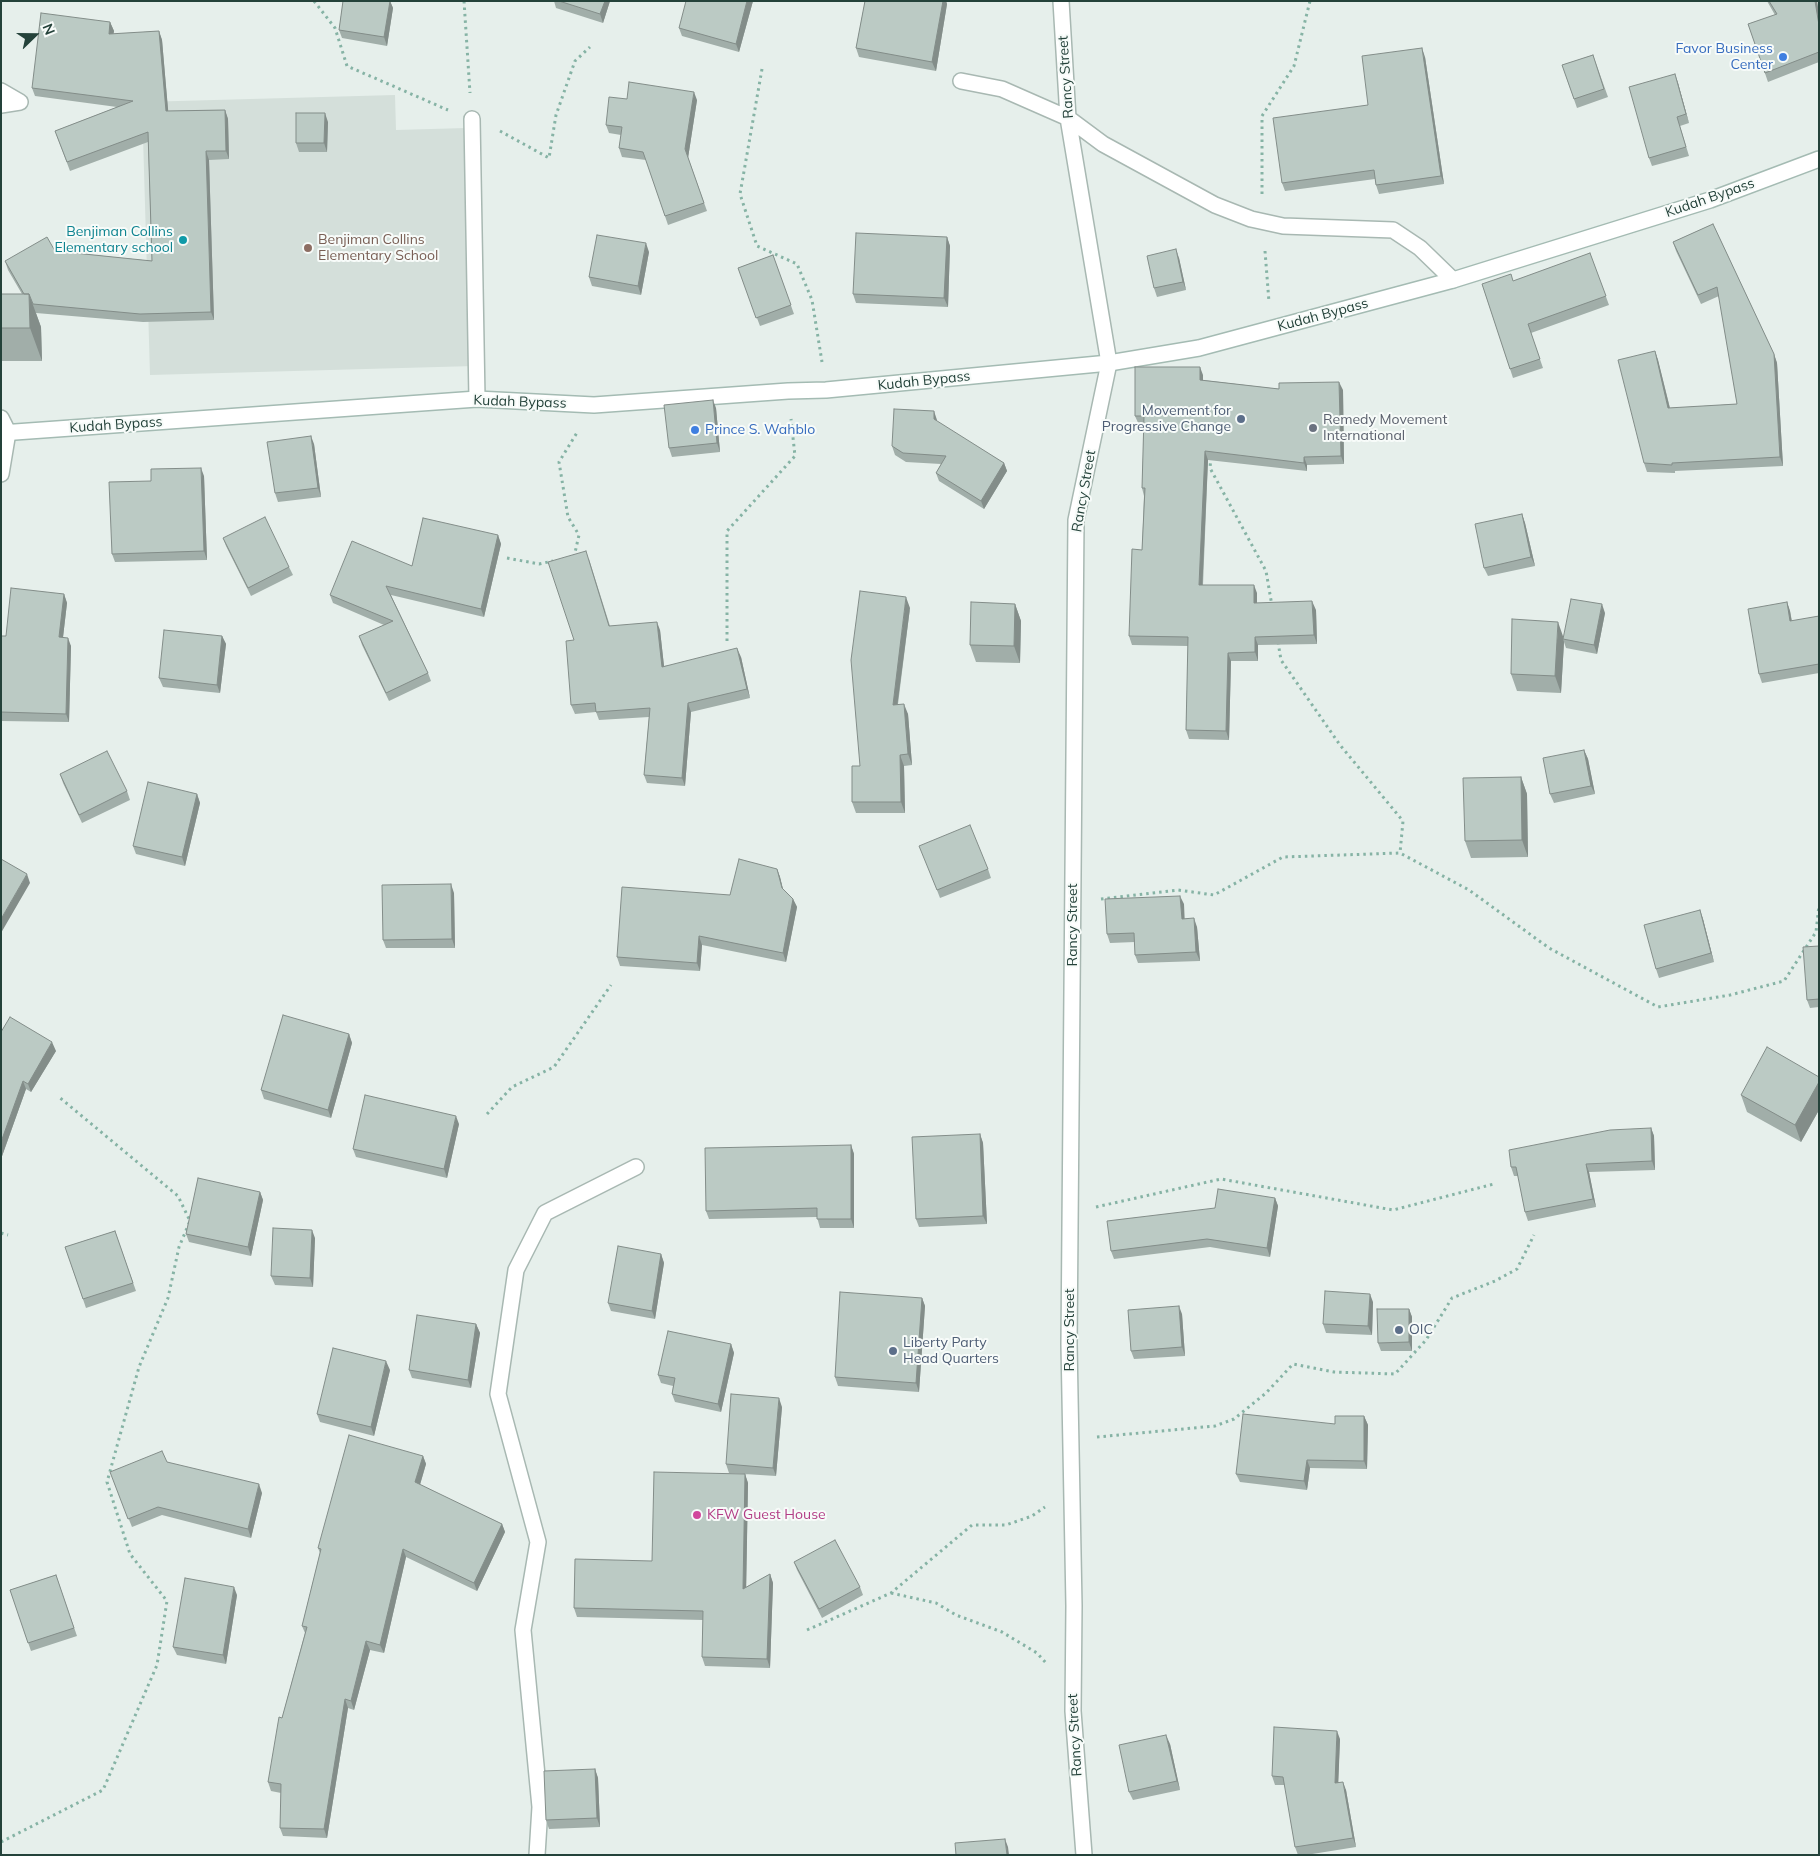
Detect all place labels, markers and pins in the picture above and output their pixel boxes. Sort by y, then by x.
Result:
place label: Favor Business Center [1675,41,1773,74]
marker: Favor Business Center [1777,51,1789,63]
place label: Benjiman Collins Elementary school [54,224,173,256]
place label: Benjiman Collins Elementary School [318,232,438,264]
marker: Benjiman Collins Elementary school [177,234,189,246]
marker: Benjiman Collins Elementary School [302,242,314,254]
place label: Movement for Progressive Change [1102,403,1231,436]
place label: Remedy Movement International [1323,412,1447,444]
marker: Movement for Progressive Change [1235,413,1247,425]
place label: Prince S. Wahblo [705,422,815,438]
marker: Remedy Movement International [1307,422,1319,434]
marker: Prince S. Wahblo [689,424,701,436]
place label: OIC [1409,1322,1433,1338]
marker: OIC [1393,1324,1405,1336]
place label: Liberty Party Head Quarters [903,1335,999,1368]
marker: Liberty Party Head Quarters [887,1345,899,1357]
place label: KFW Guest House [707,1507,826,1523]
marker: KFW Guest House [691,1509,703,1521]

